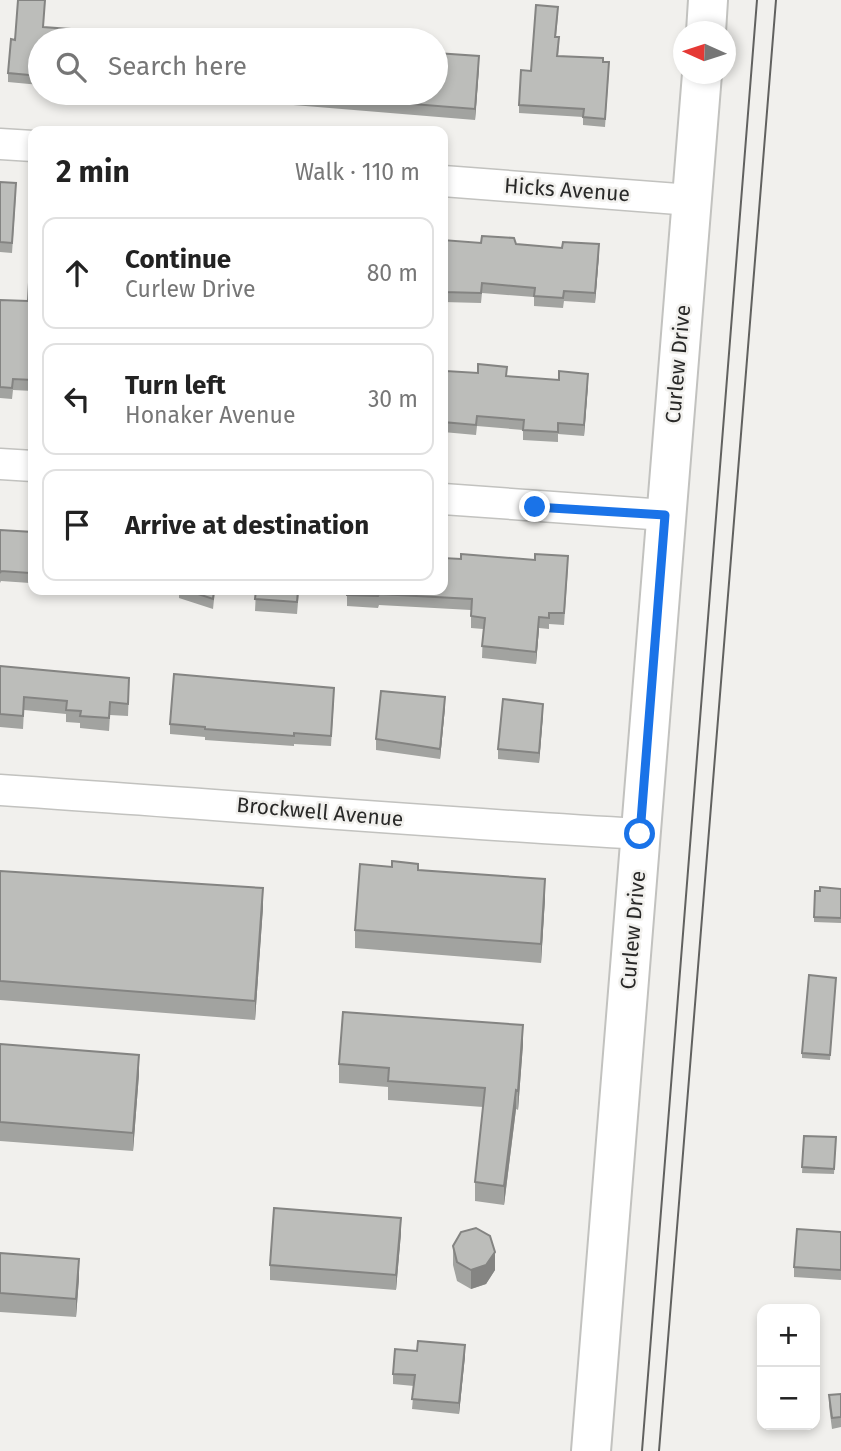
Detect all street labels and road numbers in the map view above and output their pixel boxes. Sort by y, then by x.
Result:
street label: Hicks Avenue [503,173,631,207]
street label: Curlew Drive [660,304,696,424]
street label: Brockwell Avenue [235,792,405,832]
street label: Curlew Drive [615,870,651,990]

